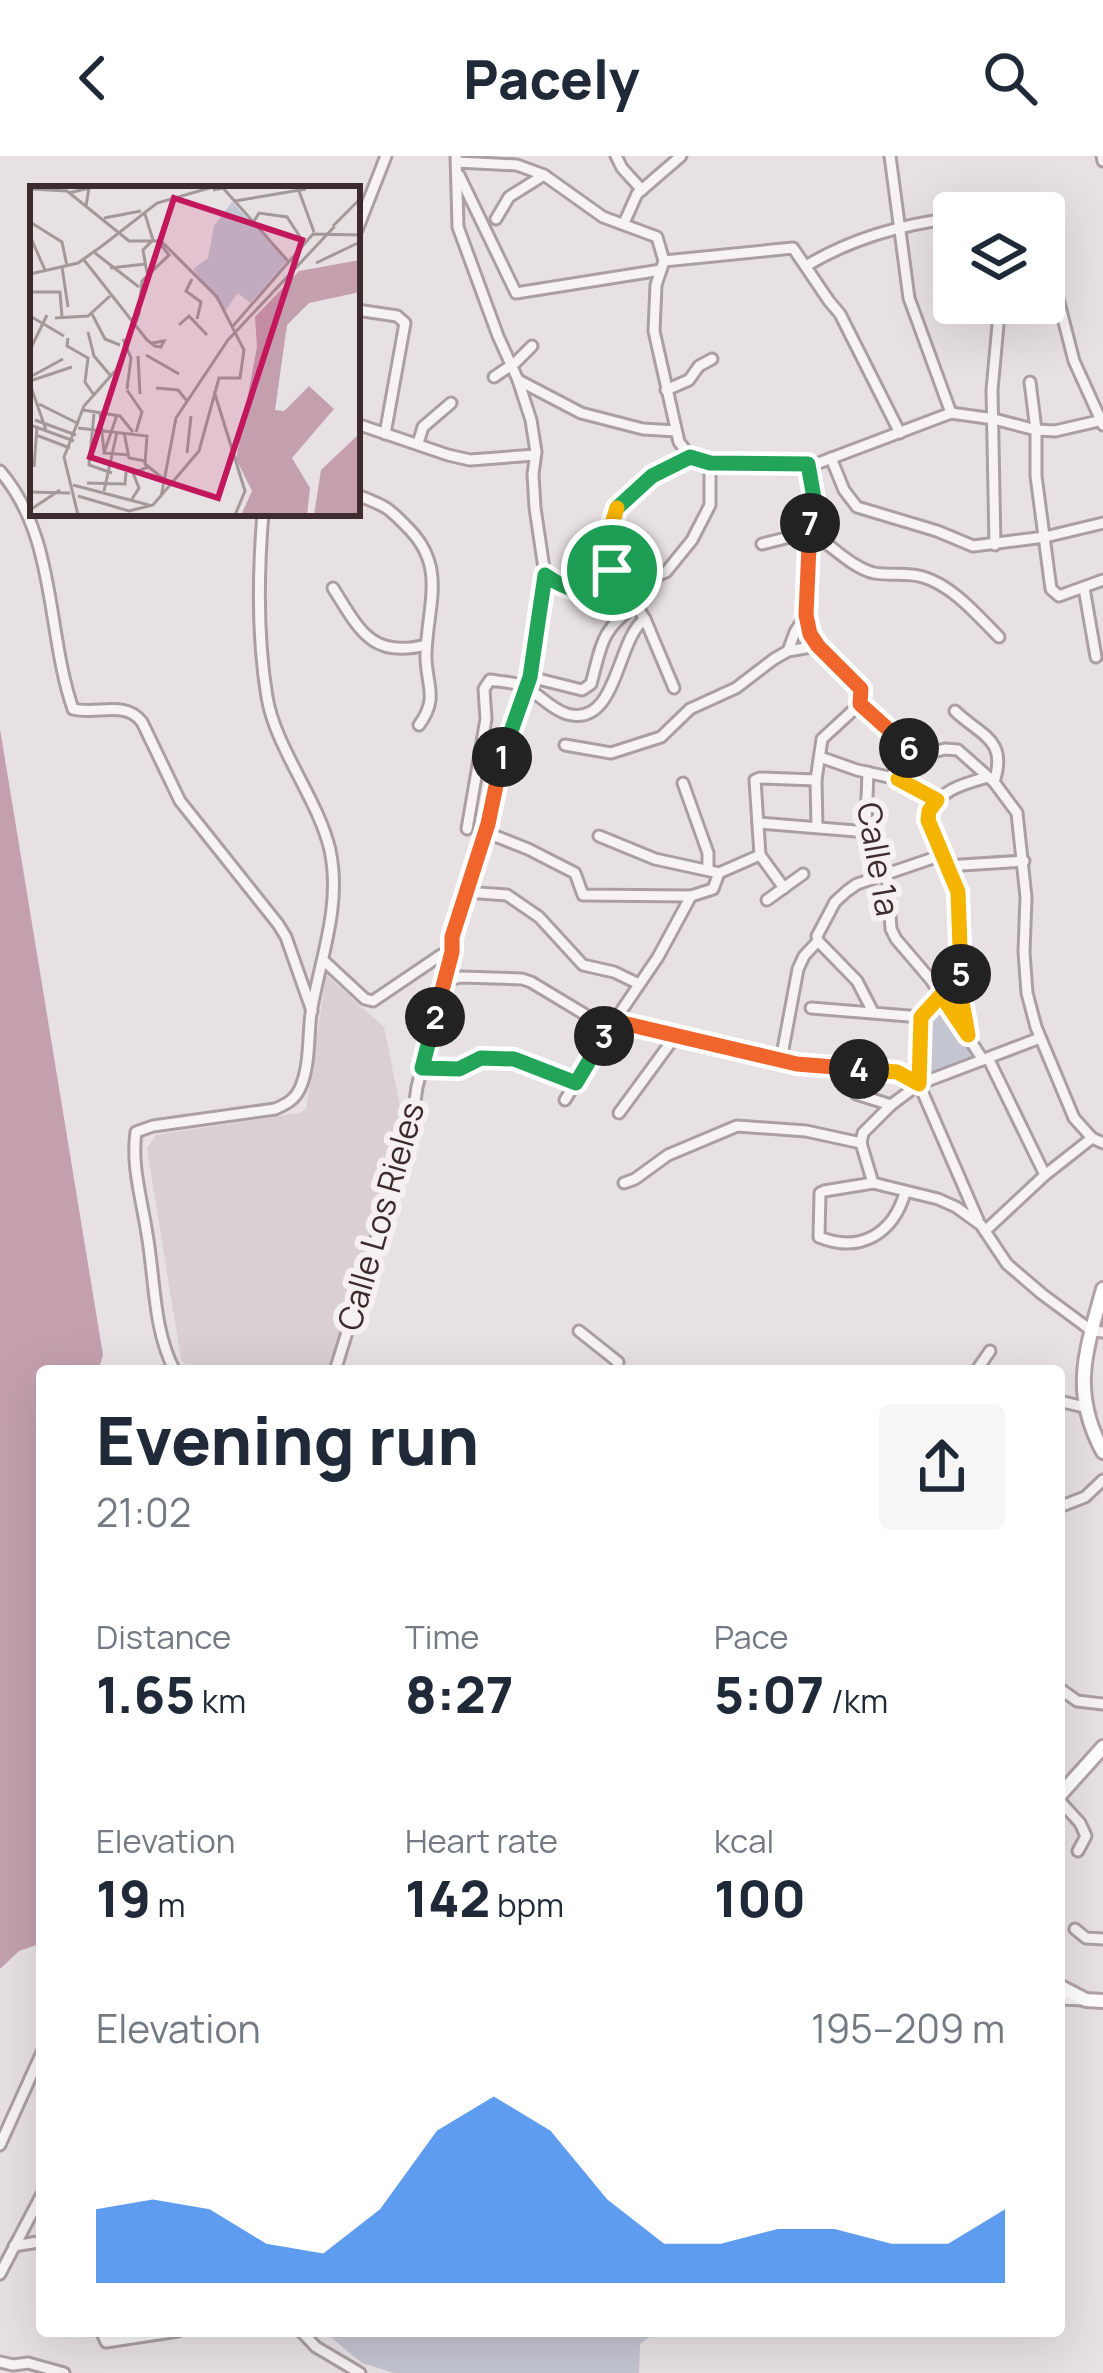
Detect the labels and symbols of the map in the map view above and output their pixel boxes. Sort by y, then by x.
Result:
inset map [30,186,360,516]
pin: 7 [780,493,840,553]
pin [561,519,663,621]
pin: 6 [879,718,939,778]
pin: 1 [472,727,532,787]
street label: Calle 1a [847,799,911,919]
pin: 5 [931,944,991,1004]
pin: 2 [405,987,465,1047]
pin: 3 [574,1006,634,1066]
pin: 4 [829,1039,889,1099]
street label: Calle Los Rieles [326,1097,434,1335]

